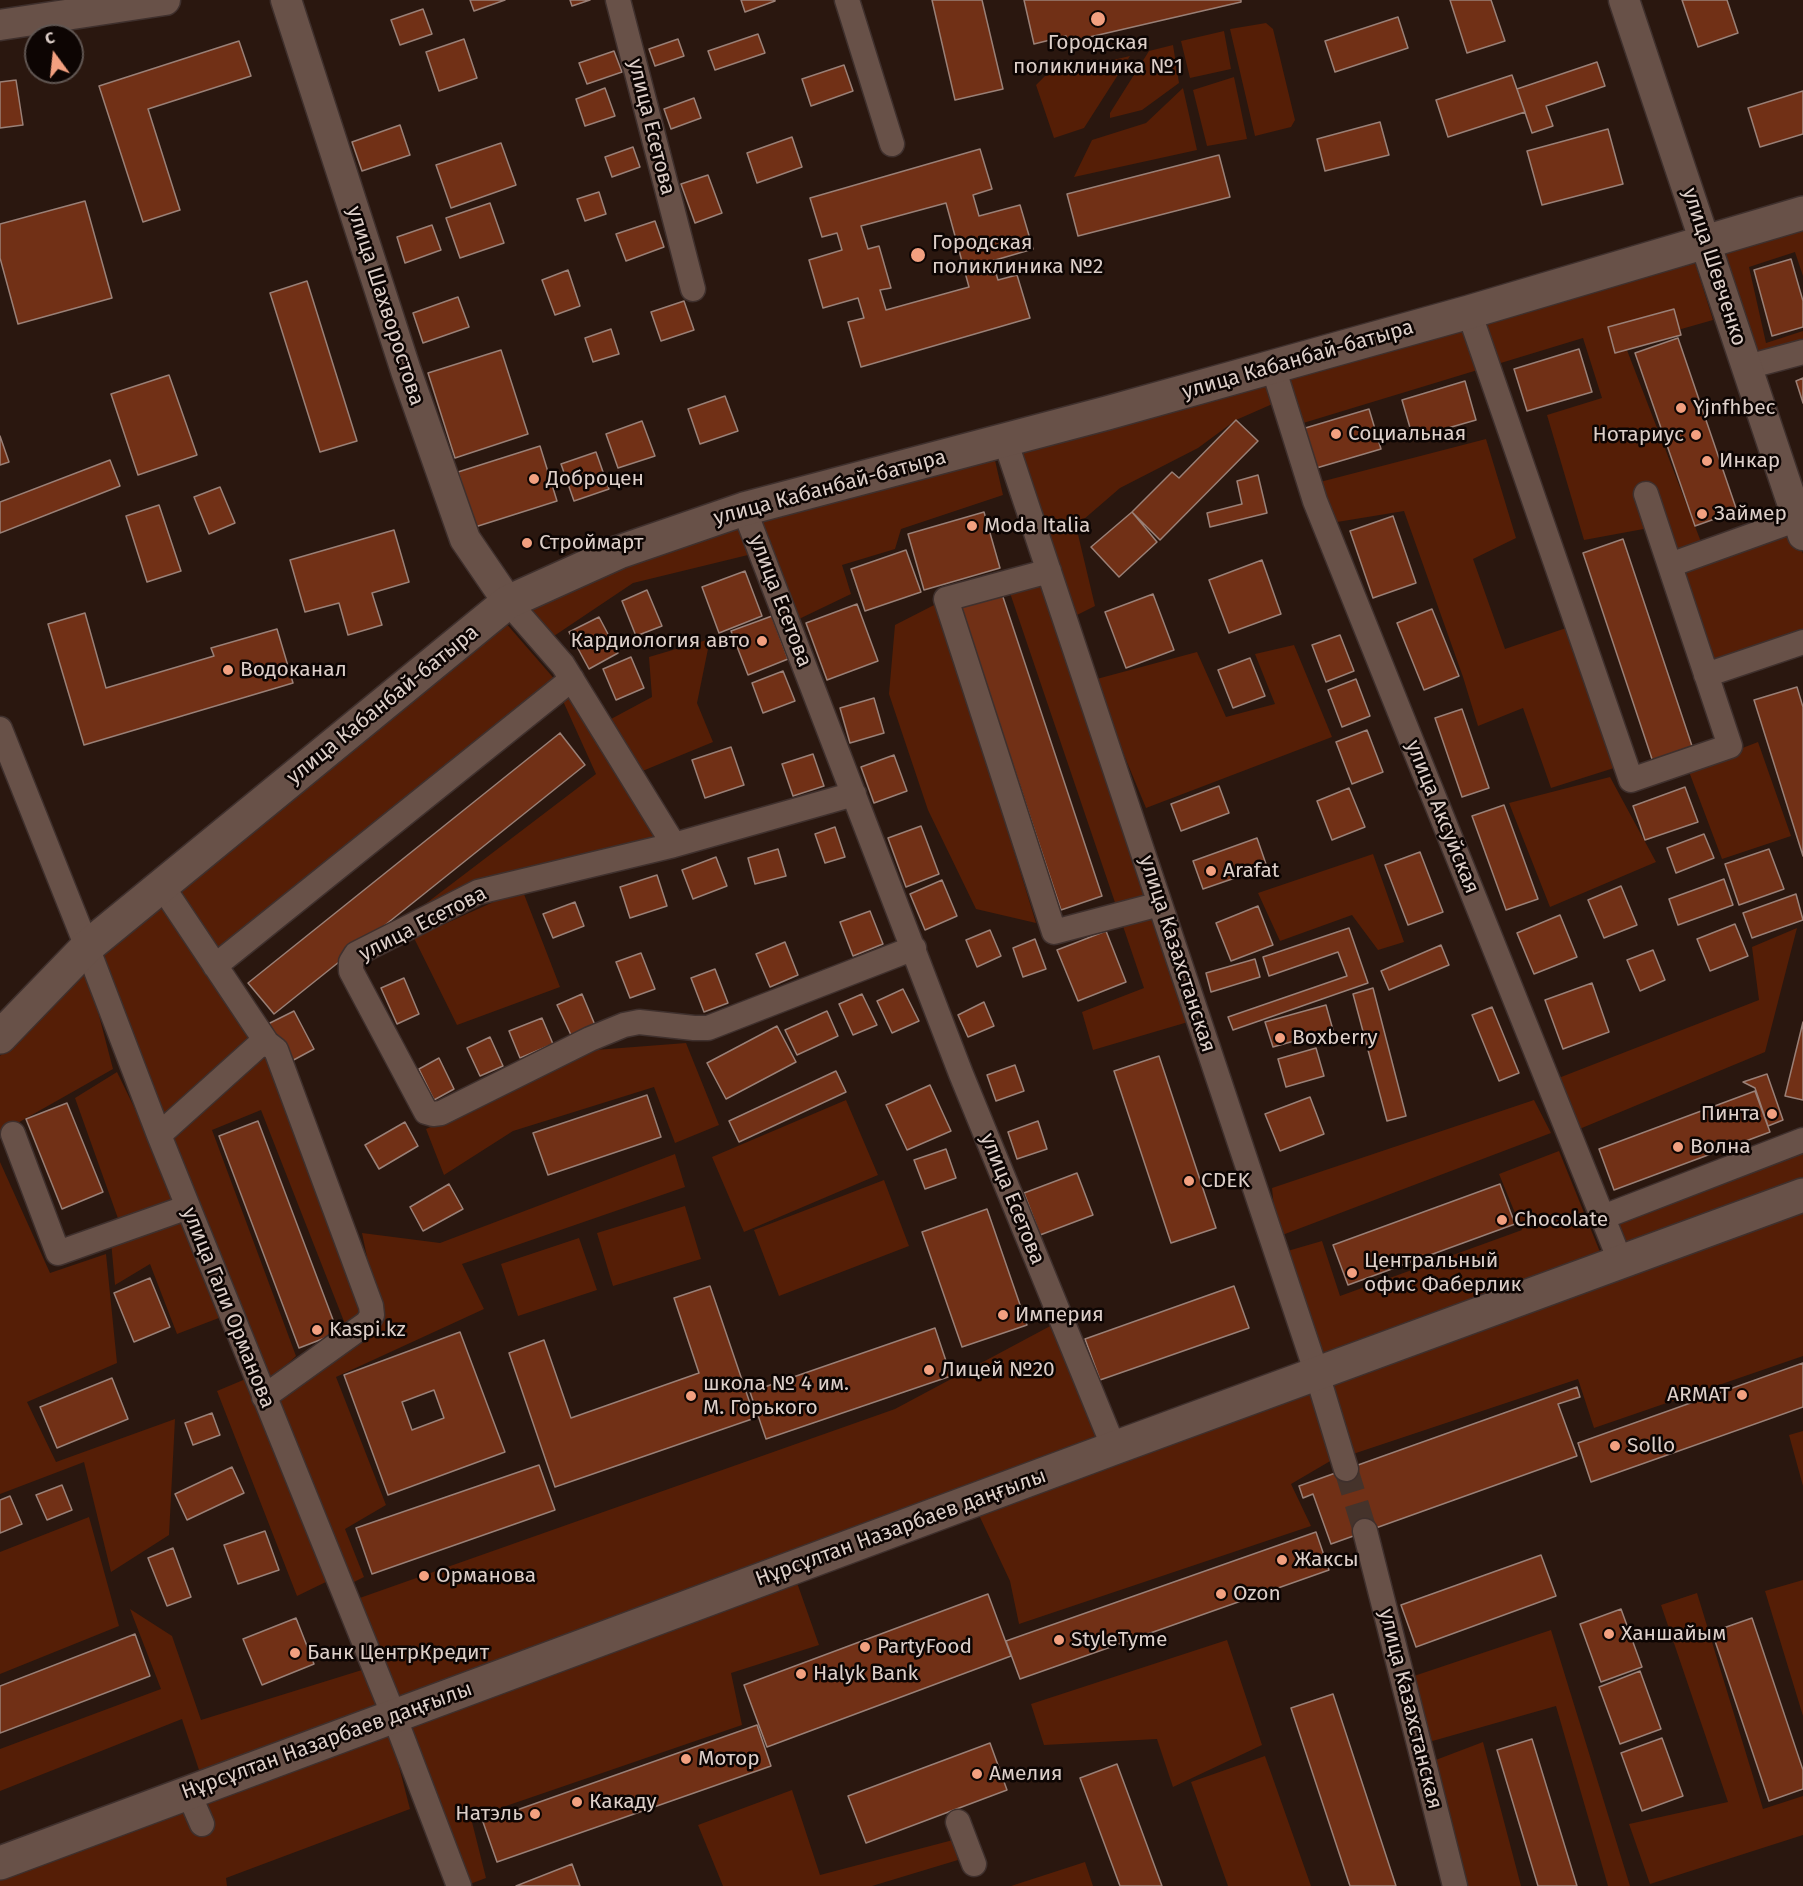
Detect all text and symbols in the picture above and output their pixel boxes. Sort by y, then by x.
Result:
marker: Городская поликлиника №1 [1089,10,1107,28]
north arrow [24,24,84,84]
text: С [43,28,57,48]
place label: Городская поликлиника №1 [1013,30,1183,80]
street label: улица Есетова [622,56,680,198]
street label: улица Шевченко [1677,185,1751,349]
street label: улица Шахворостова [341,203,429,409]
place label: Городская поликлиника №2 [932,230,1103,280]
marker: Городская поликлиника №2 [909,246,927,264]
street label: улица Кабанбай-батыра [1179,315,1417,405]
place label: Yjnfhbec [1693,395,1776,421]
marker: Yjnfhbec [1674,401,1688,415]
place label: Социальная [1348,421,1466,447]
place label: Нотариус [1593,422,1684,448]
marker: Социальная [1329,427,1343,441]
marker: Нотариус [1689,428,1703,442]
street label: улица Кабанбай-батыра [711,445,949,531]
place label: Инкар [1719,448,1780,474]
marker: Инкар [1700,454,1714,468]
place label: Доброцен [546,466,644,492]
marker: Доброцен [527,472,541,486]
place label: Займер [1714,501,1787,527]
marker: Займер [1695,507,1709,521]
place label: Moda Italia [984,513,1090,539]
marker: Moda Italia [965,519,979,533]
place label: Строймарт [539,530,643,556]
street label: улица Есетова [743,531,817,671]
marker: Строймарт [520,536,534,550]
street label: улица Кабанбай-батыра [282,620,484,790]
place label: Кардиология авто [571,628,750,654]
marker: Кардиология авто [755,634,769,648]
place label: Водоканал [240,657,347,683]
marker: Водоканал [221,663,235,677]
street label: улица Аксуйская [1400,737,1484,897]
street label: улица Казахстанская [1133,852,1221,1056]
place label: Arafat [1223,858,1279,884]
marker: Arafat [1204,864,1218,878]
street label: улица Есетова [355,881,491,967]
place label: Boxberry [1292,1025,1377,1051]
marker: Boxberry [1273,1031,1287,1045]
place label: Пинта [1701,1101,1760,1127]
marker: Пинта [1765,1107,1779,1121]
street label: улица Есетова [974,1130,1050,1268]
place label: Волна [1690,1134,1751,1160]
marker: Волна [1671,1140,1685,1154]
place label: CDEK [1201,1168,1250,1194]
marker: CDEK [1182,1174,1196,1188]
street label: улица Гали Орманова [176,1204,280,1412]
place label: Chocolate [1514,1207,1608,1233]
marker: Chocolate [1495,1213,1509,1227]
place label: Центральный офис Фаберлик [1364,1248,1521,1298]
marker: Центральный офис Фаберлик [1345,1266,1359,1280]
place label: Империя [1015,1302,1104,1328]
marker: Империя [996,1308,1010,1322]
place label: Kaspi.kz [329,1317,406,1343]
marker: Kaspi.kz [310,1323,324,1337]
place label: Лицей №20 [941,1357,1055,1383]
marker: Лицей №20 [922,1363,936,1377]
place label: школа № 4 им. М. Горького [703,1371,849,1421]
place label: ARMAT [1667,1382,1730,1408]
marker: ARMAT [1735,1388,1749,1402]
marker: школа № 4 им. М. Горького [684,1389,698,1403]
place label: Sollo [1627,1433,1675,1459]
marker: Sollo [1608,1439,1622,1453]
street label: Нұрсұлтан Назарбаев даңғылы [752,1464,1050,1592]
place label: Жаксы [1294,1547,1359,1573]
marker: Жаксы [1275,1553,1289,1567]
place label: Орманова [436,1563,536,1589]
marker: Орманова [417,1569,431,1583]
place label: Ozon [1233,1581,1281,1607]
marker: Ozon [1214,1587,1228,1601]
street label: улица Казахстанская [1373,1606,1447,1812]
place label: Ханшайым [1621,1621,1726,1647]
place label: StyleTyme [1071,1627,1168,1653]
marker: Ханшайым [1602,1627,1616,1641]
marker: StyleTyme [1052,1633,1066,1647]
place label: PartyFood [877,1634,972,1660]
place label: Банк ЦентрКредит [307,1640,489,1666]
marker: PartyFood [858,1640,872,1654]
marker: Банк ЦентрКредит [288,1646,302,1660]
place label: Halyk Bank [813,1661,918,1687]
marker: Halyk Bank [794,1667,808,1681]
street label: Нұрсұлтан Назарбаев даңғылы [178,1677,476,1805]
place label: Мотор [698,1746,760,1772]
marker: Мотор [679,1752,693,1766]
place label: Амелия [989,1761,1063,1787]
marker: Амелия [970,1767,984,1781]
place label: Какаду [589,1789,657,1815]
marker: Какаду [570,1795,584,1809]
place label: Натэль [455,1801,523,1827]
marker: Натэль [528,1807,542,1821]

